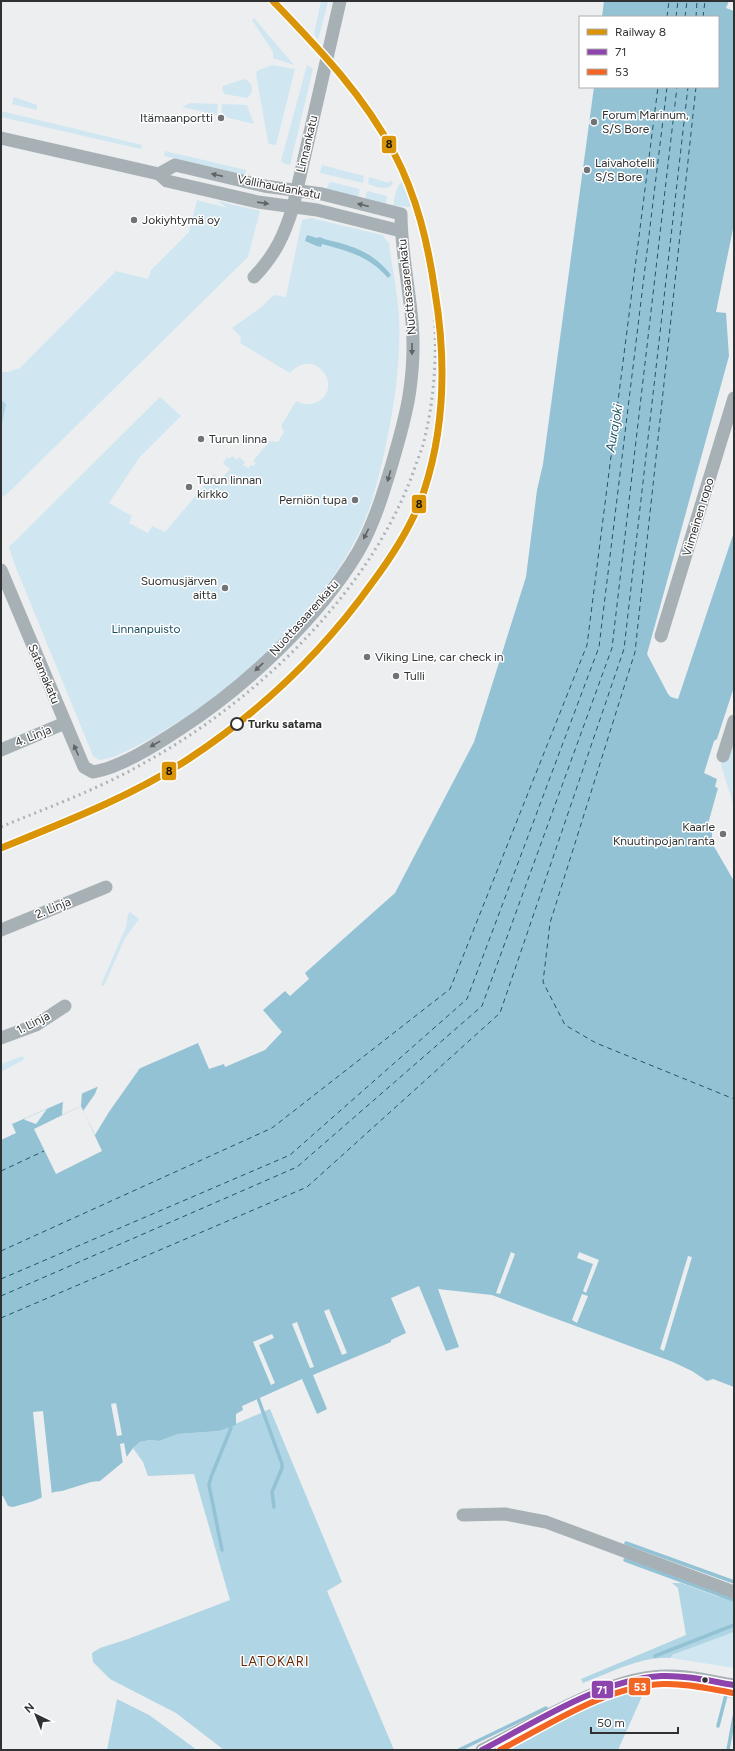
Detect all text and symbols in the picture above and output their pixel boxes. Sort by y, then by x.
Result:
legend [579,16,719,88]
text: Railway 8 [615,25,666,39]
text: 71 [615,45,626,59]
text: 53 [615,65,628,79]
place label: Forum Marinum, S/S Bore [602,108,689,136]
place label: Itämaanportti [140,111,213,125]
marker: Itämaanportti [216,113,226,123]
street label: Linnankatu [294,114,320,174]
marker: Forum Marinum, S/S Bore [589,117,599,127]
line badge: 8 [381,135,397,154]
text: 8 [386,138,393,151]
place label: Laivahotelli S/S Bore [595,156,655,184]
marker: Laivahotelli S/S Bore [582,165,592,175]
one-way arrow [211,171,223,177]
street label: Vallihaudankatu [236,172,322,202]
one-way arrow [257,200,269,206]
one-way arrow [357,202,369,208]
place label: Jokiyhtymä oy [142,213,221,227]
marker: Jokiyhtymä oy [129,215,139,225]
street label: Nuottasaarenkatu [395,238,419,336]
one-way arrow [409,343,416,355]
water label: Aurajoki [602,402,626,454]
place label: Turun linna [209,432,267,446]
marker: Turun linna [196,434,206,444]
one-way arrow [386,470,392,482]
place label: Turun linnan kirkko [197,473,262,501]
street label: Viimeinen ropo [679,476,717,558]
marker: Turun linnan kirkko [184,482,194,492]
place label: Perniön tupa [279,493,347,507]
line badge: 8 [411,494,427,514]
marker: Perniön tupa [350,495,360,505]
text: 8 [416,498,423,511]
one-way arrow [363,528,370,540]
place label: Suomusjärven aitta [141,574,217,602]
street label: Nuottasaarenkatu [267,578,341,658]
marker: Suomusjärven aitta [220,583,230,593]
park label: Linnanpuisto [112,622,180,636]
street label: Satamakatu [25,642,63,706]
place label: Viking Line, car check in [375,650,504,664]
marker: Viking Line, car check in [362,652,372,662]
one-way arrow [254,662,264,672]
place label: Tulli [404,669,425,683]
marker: Tulli [391,671,401,681]
marker: Turku satama [230,717,244,731]
place label: Turku satama [248,717,322,731]
street label: 4. Linja [13,722,53,750]
one-way arrow [149,741,161,747]
one-way arrow [73,744,80,756]
line badge: 8 [161,761,177,781]
text: 8 [166,765,173,778]
place label: Kaarle Knuutinpojan ranta [613,820,715,848]
marker: Kaarle Knuutinpojan ranta [718,829,728,839]
street label: 2. Linja [33,895,73,921]
street label: 1. Linja [14,1009,52,1037]
district label: LATOKARI [240,1654,310,1669]
unlabelled marker [700,1675,710,1685]
line badge: 53 [628,1677,651,1696]
line badge: 71 [591,1680,614,1699]
text: 53 [634,1681,646,1694]
text: 71 [597,1684,607,1697]
north arrow [16,1695,56,1735]
text: N [22,1700,37,1716]
scale bar [591,1709,678,1735]
text: 50 m [597,1716,625,1730]

